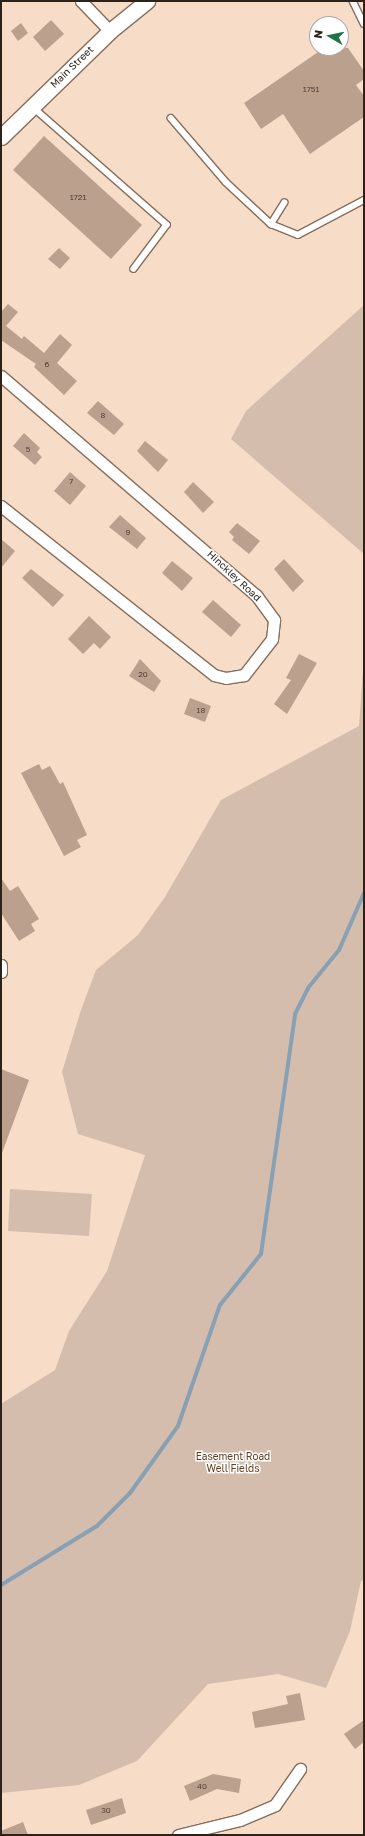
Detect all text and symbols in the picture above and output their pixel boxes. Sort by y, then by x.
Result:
north arrow [309,16,349,56]
text: N [311,29,325,39]
street label: Main Street [48,44,96,90]
house number: 1751 [303,85,319,95]
house number: 1721 [70,193,86,203]
house number: 6 [45,360,49,370]
house number: 8 [101,411,105,421]
house number: 5 [26,445,30,455]
house number: 7 [69,477,73,487]
house number: 9 [126,528,130,538]
street label: Hinckley Road [205,548,263,604]
house number: 20 [138,670,148,680]
house number: 18 [197,706,205,716]
park label: Easement Road Well Fields [196,1450,270,1474]
house number: 40 [197,1782,207,1792]
house number: 30 [101,1806,111,1816]

